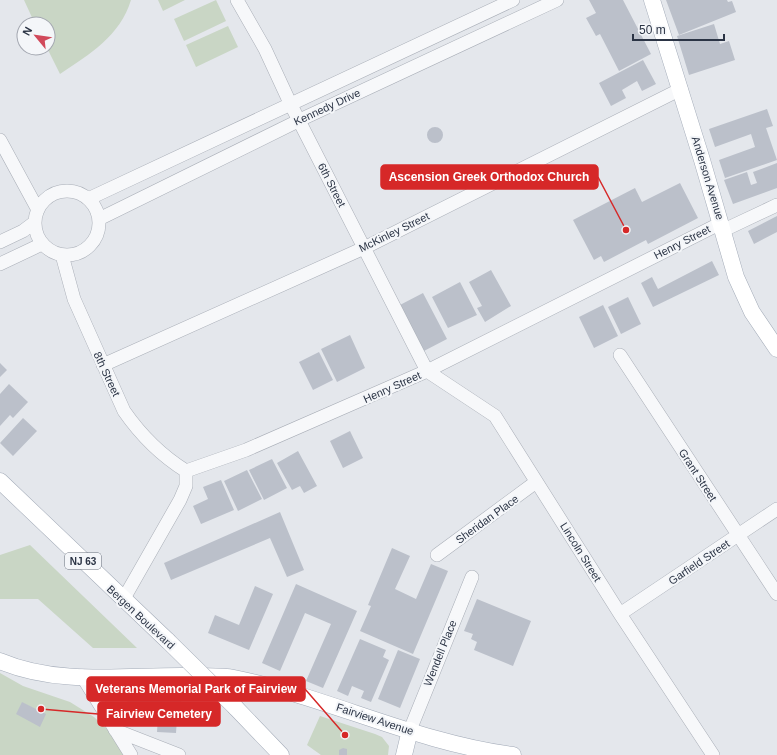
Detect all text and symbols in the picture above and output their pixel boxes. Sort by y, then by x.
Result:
north arrow [16,16,56,56]
scale bar [633,16,724,42]
text: 50 m [639,23,666,37]
text: N [20,25,34,38]
street label: Kennedy Drive [292,86,362,128]
street label: Anderson Avenue [690,135,726,221]
street label: 6th Street [316,161,348,209]
callout: Ascension Greek Orthodox Church [381,165,598,189]
text: Ascension Greek Orthodox Church [389,170,589,184]
street label: McKinley Street [357,210,431,254]
street label: Henry Street [652,223,712,261]
street label: 8th Street [91,350,123,398]
street label: Henry Street [361,369,423,405]
street label: Grant Street [677,447,719,503]
street label: Sheridan Place [453,492,521,546]
street label: Lincoln Street [558,520,604,584]
street label: Garfield Street [666,537,732,587]
road number: NJ 63 [65,553,101,569]
street label: Bergen Boulevard [105,583,177,651]
street label: Wendell Place [421,618,459,688]
callout: Veterans Memorial Park of Fairview [87,677,305,701]
text: Veterans Memorial Park of Fairview [95,682,297,696]
street label: Fairview Avenue [335,701,415,737]
callout: Fairview Cemetery [98,702,220,726]
text: Fairview Cemetery [106,707,212,721]

